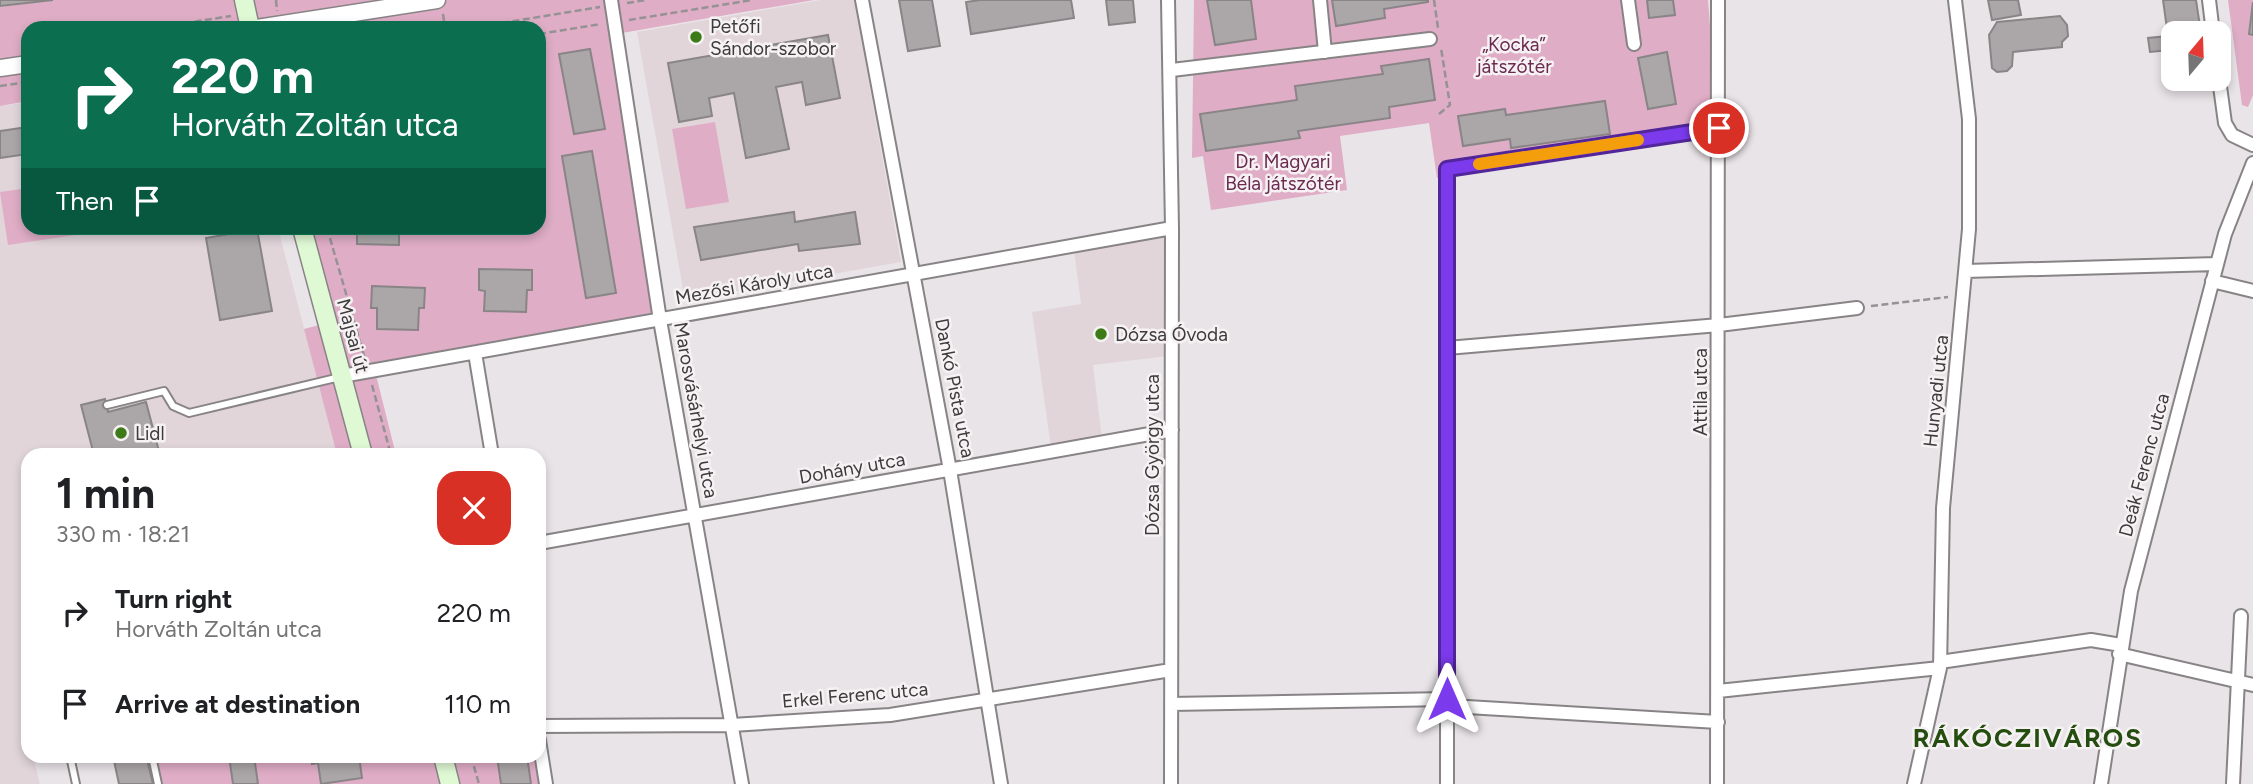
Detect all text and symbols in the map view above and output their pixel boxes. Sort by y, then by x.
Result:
place label: Petőfi Sándor-szobor [710,15,837,60]
north arrow [2161,21,2231,91]
map controls [2161,21,2231,91]
marker: Petőfi Sándor-szobor [688,29,704,45]
park label: „Kocka” játszótér [1475,33,1552,78]
text: 220 m [171,46,314,105]
icon: right [56,49,147,140]
pin [1689,98,1749,158]
text: Horváth Zoltán utca [171,106,459,144]
icon: arrive [1700,109,1738,147]
park label: Dr. Magyari Béla játszótér [1225,150,1341,195]
icon: arrive [128,182,166,220]
text: Then [56,185,114,217]
street label: Mezősi Károly utca [673,259,835,309]
street label: Majsai út [332,296,374,376]
street label: Dankó Pista utca [930,316,980,460]
street label: Marosvásárhelyi utca [669,320,723,500]
place label: Dózsa Óvoda [1115,323,1228,346]
marker: Dózsa Óvoda [1093,326,1109,342]
street label: Hunyadi utca [1919,334,1953,448]
street label: Attila utca [1689,348,1712,436]
street label: Dózsa György utca [1141,374,1164,536]
street label: Deák Ferenc utca [2114,391,2174,539]
place label: Lidl [135,422,165,445]
marker: Lidl [113,425,129,441]
street label: Dohány utca [797,447,907,489]
text: 1 min [56,468,155,519]
button: close [437,471,511,545]
text: 330 m · 18:21 [56,520,190,548]
text: Turn right [115,583,232,615]
icon: right [56,594,94,632]
text: 220 m [437,597,511,629]
text: Horváth Zoltán utca [115,615,322,643]
position arrow [1410,662,1484,736]
street label: Erkel Ferenc utca [781,677,929,713]
icon: arrive [56,685,94,723]
text: Arrive at destination [115,688,360,720]
text: 110 m [444,688,511,720]
district label: RÁKÓCZIVÁROS [1913,722,2143,754]

